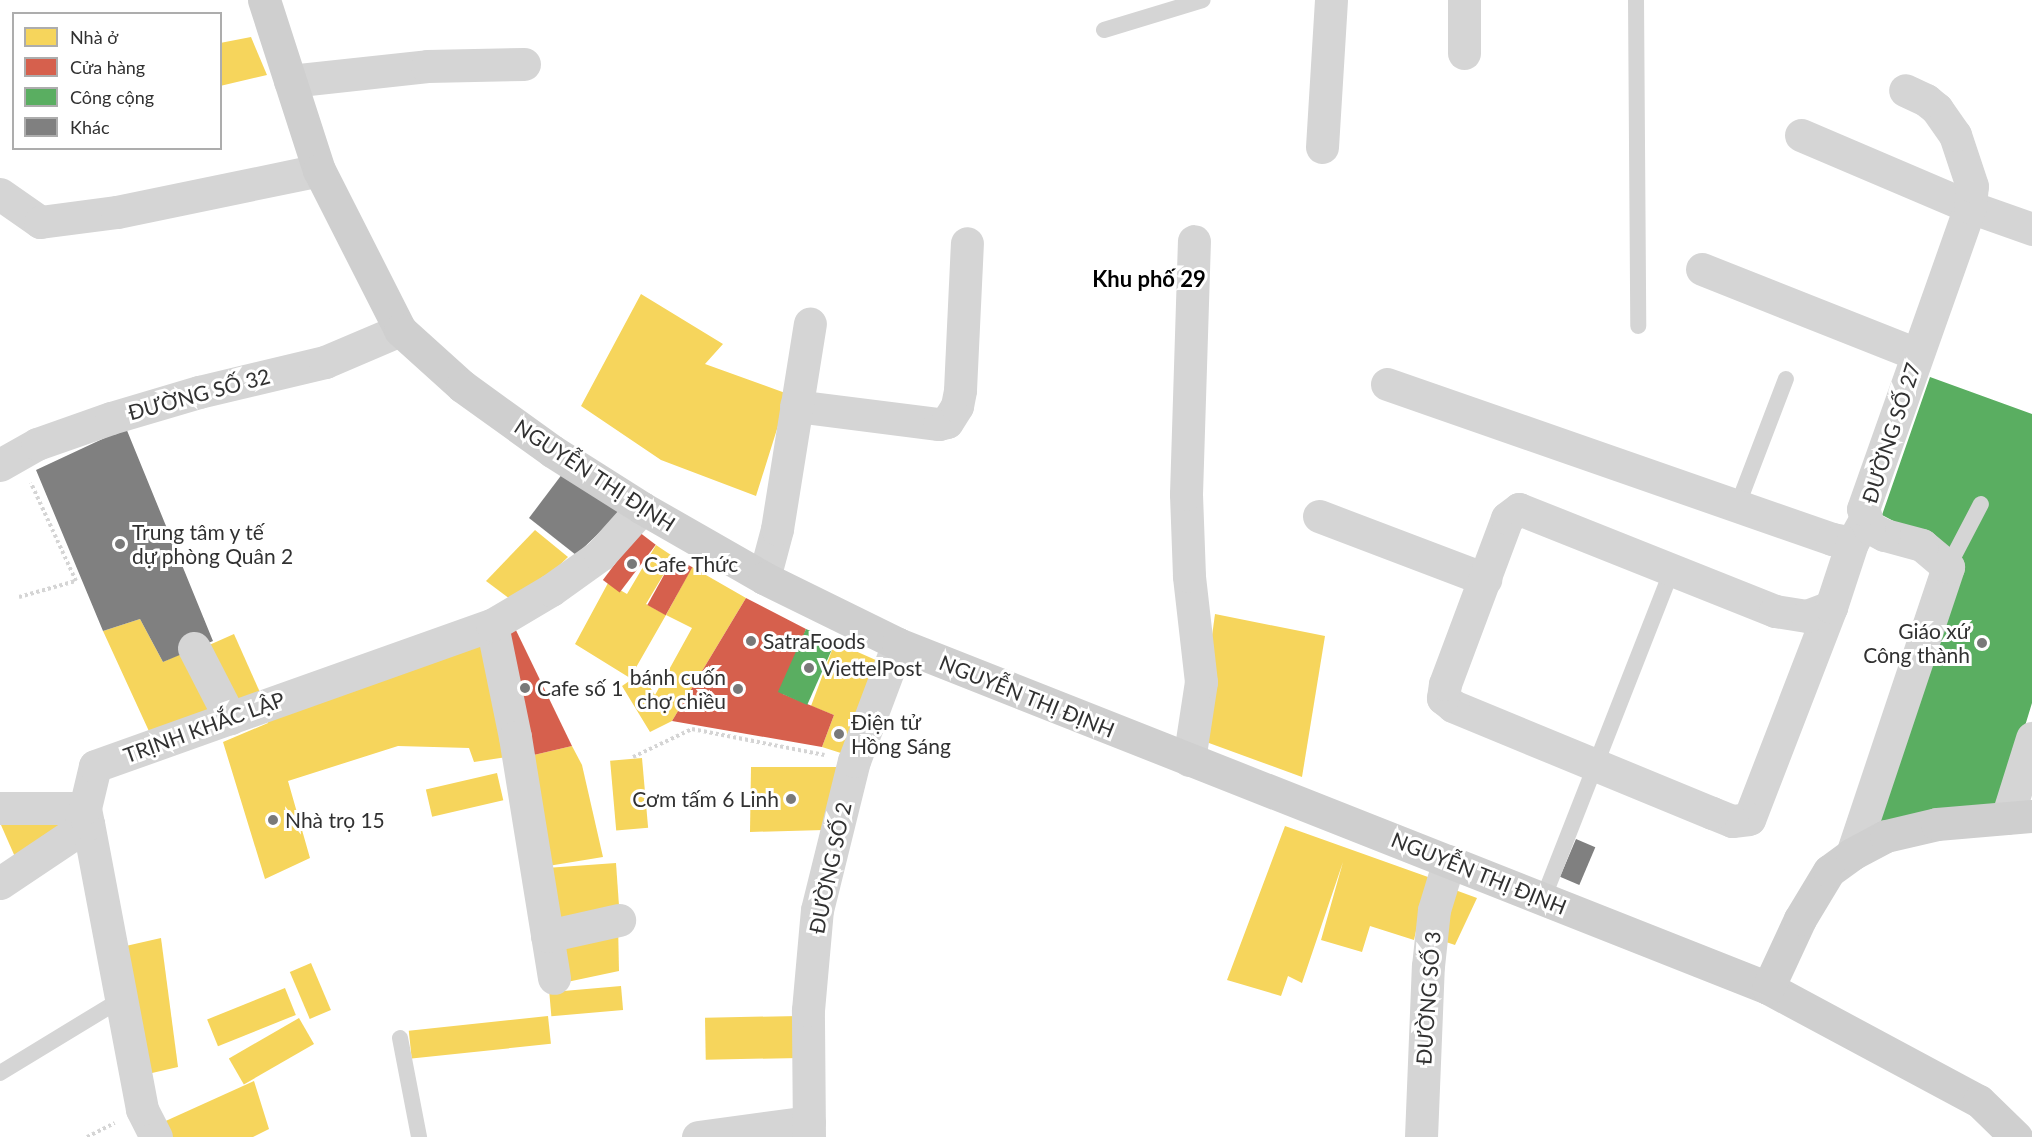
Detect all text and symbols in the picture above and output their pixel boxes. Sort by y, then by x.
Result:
legend [12,12,222,150]
text: Nhà ở [70,26,118,48]
text: Cửa hàng [70,56,145,78]
text: Công cộng [70,86,154,108]
text: Khác [70,116,110,138]
district label: Khu phố 29 [1092,266,1206,292]
street label: ĐƯỜNG SỐ 27 [1856,360,1926,506]
street label: ĐƯỜNG SỐ 32 [125,363,273,425]
street label: NGUYỄN THỊ ĐỊNH [510,413,680,537]
place label: Trung tâm y tế dự phòng Quân 2 [132,519,294,569]
marker: Trung tâm y tế dự phòng Quân 2 [113,537,127,551]
place label: Cafe Thức [644,551,739,577]
marker: Cafe Thức [625,557,639,571]
place label: Giáo xứ Công thành [1863,618,1970,668]
place label: SatraFoods [763,628,865,654]
marker: SatraFoods [744,634,758,648]
marker: Giáo xứ Công thành [1975,636,1989,650]
street label: NGUYỄN THỊ ĐỊNH [935,649,1119,743]
place label: ViettelPost [821,655,922,681]
marker: ViettelPost [802,661,816,675]
place label: bánh cuốn chợ chiều [630,664,726,714]
place label: Cafe số 1 [537,675,623,701]
marker: Cafe số 1 [518,681,532,695]
marker: bánh cuốn chợ chiều [731,682,745,696]
street label: TRỊNH KHẮC LẬP [120,686,288,768]
place label: Điện tử Hồng Sáng [851,709,951,759]
marker: Điện tử Hồng Sáng [832,727,846,741]
place label: Cơm tấm 6 Linh [632,786,779,812]
marker: Cơm tấm 6 Linh [784,792,798,806]
street label: ĐƯỜNG SỐ 2 [804,800,856,936]
place label: Nhà trọ 15 [285,807,385,833]
marker: Nhà trọ 15 [266,813,280,827]
street label: NGUYỄN THỊ ĐỊNH [1387,826,1571,920]
street label: ĐƯỜNG SỐ 3 [1411,930,1445,1066]

